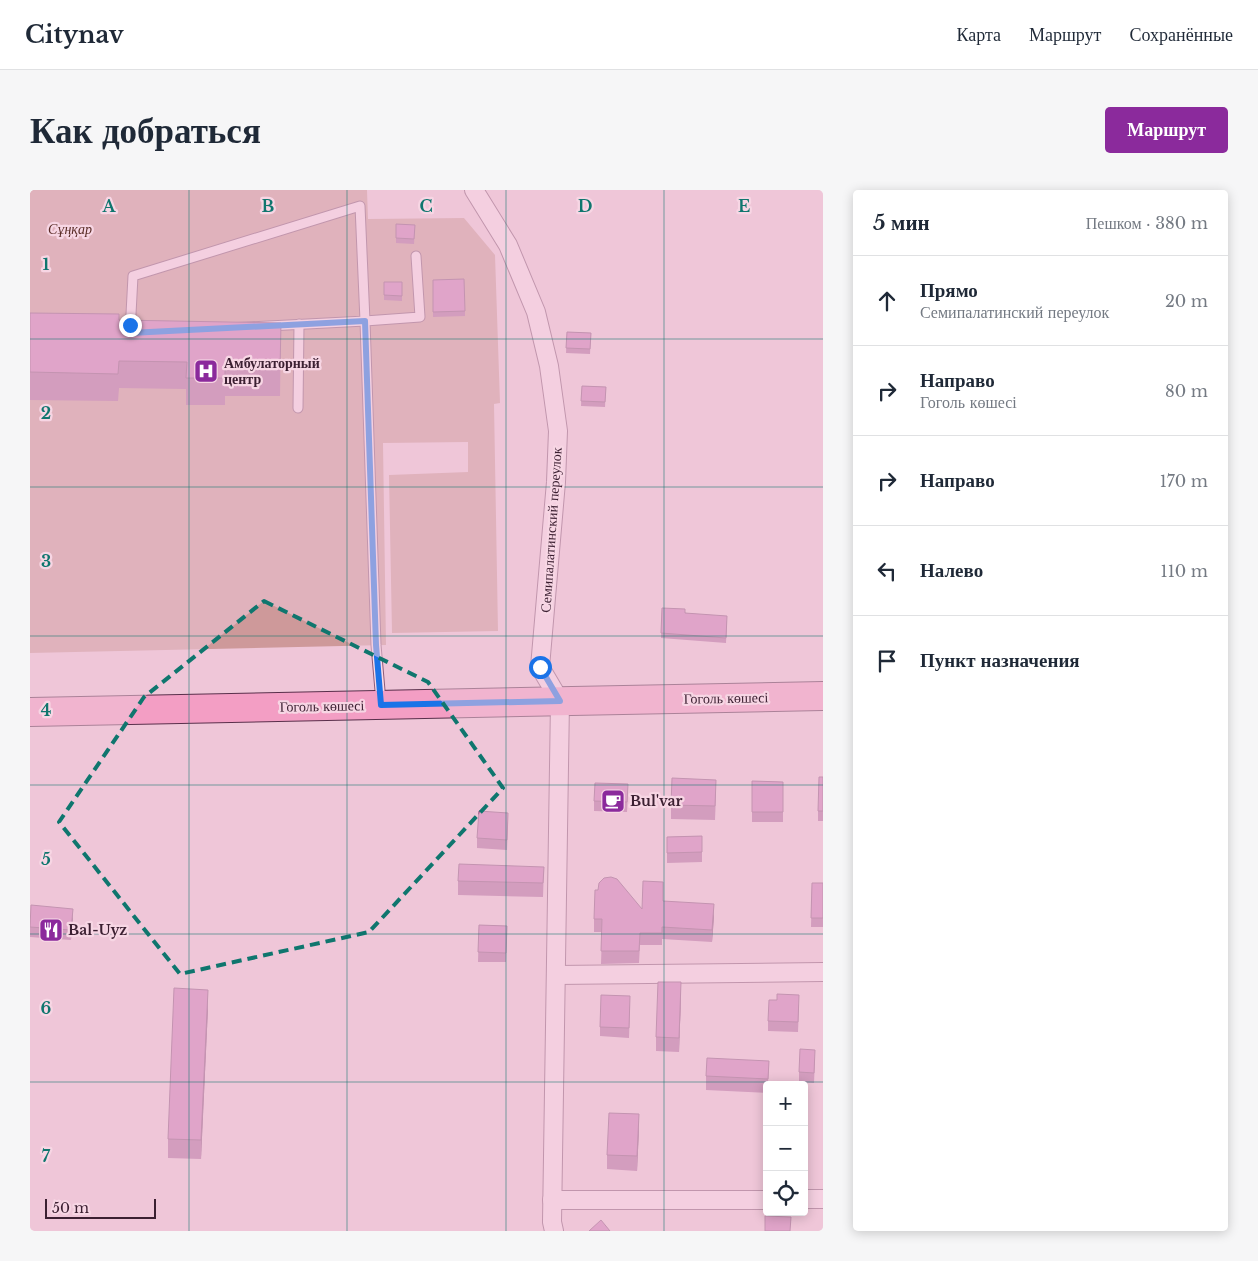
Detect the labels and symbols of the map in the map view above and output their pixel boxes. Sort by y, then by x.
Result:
text: A [102,196,117,216]
text: B [262,196,275,216]
text: C [419,196,433,216]
text: D [578,196,592,216]
text: E [738,196,750,216]
park label: Сұңқар [48,220,92,238]
text: 1 [43,254,50,274]
route end [119,314,142,337]
place label: Амбулаторный центр [224,354,320,388]
hospital icon: Амбулаторный центр [193,358,219,384]
text: 2 [41,403,51,423]
street label: Семипалатинский переулок [536,447,566,613]
text: 3 [41,551,51,571]
route start [529,656,552,679]
street label: Гоголь көшесі [683,688,769,708]
street label: Гоголь көшесі [279,696,365,716]
text: 4 [41,700,51,720]
cafe icon: Bul'var [600,788,626,814]
place label: Bul'var [630,792,683,810]
text: 5 [41,849,51,869]
restaurant icon: Bal-Uyz [38,917,64,943]
place label: Bal-Uyz [68,921,127,939]
text: 6 [41,998,52,1018]
text: 7 [42,1146,51,1166]
scale bar [45,1196,156,1219]

